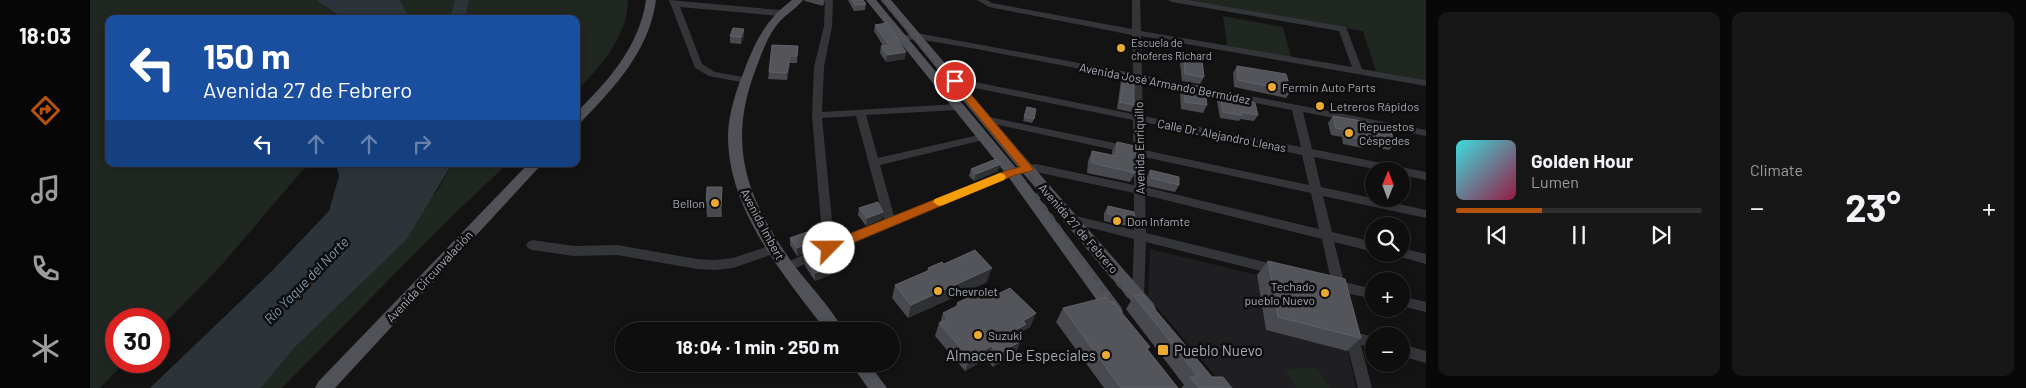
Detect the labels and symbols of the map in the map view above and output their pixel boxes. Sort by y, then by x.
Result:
place label: Escuela de choferes Richard [1131,36,1212,62]
marker: Escuela de choferes Richard [1115,42,1127,54]
pin [934,60,976,102]
street label: Avenida José Armando Bermúdez [1078,60,1252,106]
place label: Fermin Auto Parts [1282,80,1376,94]
marker: Fermin Auto Parts [1266,81,1278,93]
place label: Letreros Rápidos [1330,99,1419,113]
marker: Letreros Rápidos [1314,100,1326,112]
street label: Avenida Enriquillo [1131,101,1147,195]
street label: Calle Dr. Alejandro Llenas [1156,116,1288,154]
place label: Repuestos Céspedes [1359,119,1415,147]
marker: Repuestos Céspedes [1343,127,1355,139]
north arrow [1365,162,1410,208]
street label: Avenida 27 de Febrero [1036,180,1122,276]
street label: Avenida Imbert [738,186,788,262]
place label: Bellon [673,196,705,210]
marker: Bellon [709,197,721,209]
place label: Don Infamte [1127,214,1190,228]
marker: Don Infamte [1111,215,1123,227]
position arrow [802,221,854,273]
street label: Avenida Circunvalación [383,227,475,325]
water label: Río Yaque del Norte [260,233,352,327]
place label: Techado pueblo Nuevo [1244,279,1315,307]
place label: Chevrolet [948,284,998,298]
marker: Chevrolet [932,285,944,297]
marker: Techado pueblo Nuevo [1319,287,1331,299]
speed limit sign: 30 [105,308,170,373]
place label: Suzuki [988,328,1022,342]
marker: Suzuki [972,329,984,341]
place label: Pueblo Nuevo [1174,341,1263,359]
marker: Pueblo Nuevo [1156,343,1170,357]
place label: Almacen De Especiales [946,346,1096,364]
marker: Almacen De Especiales [1100,349,1112,361]

